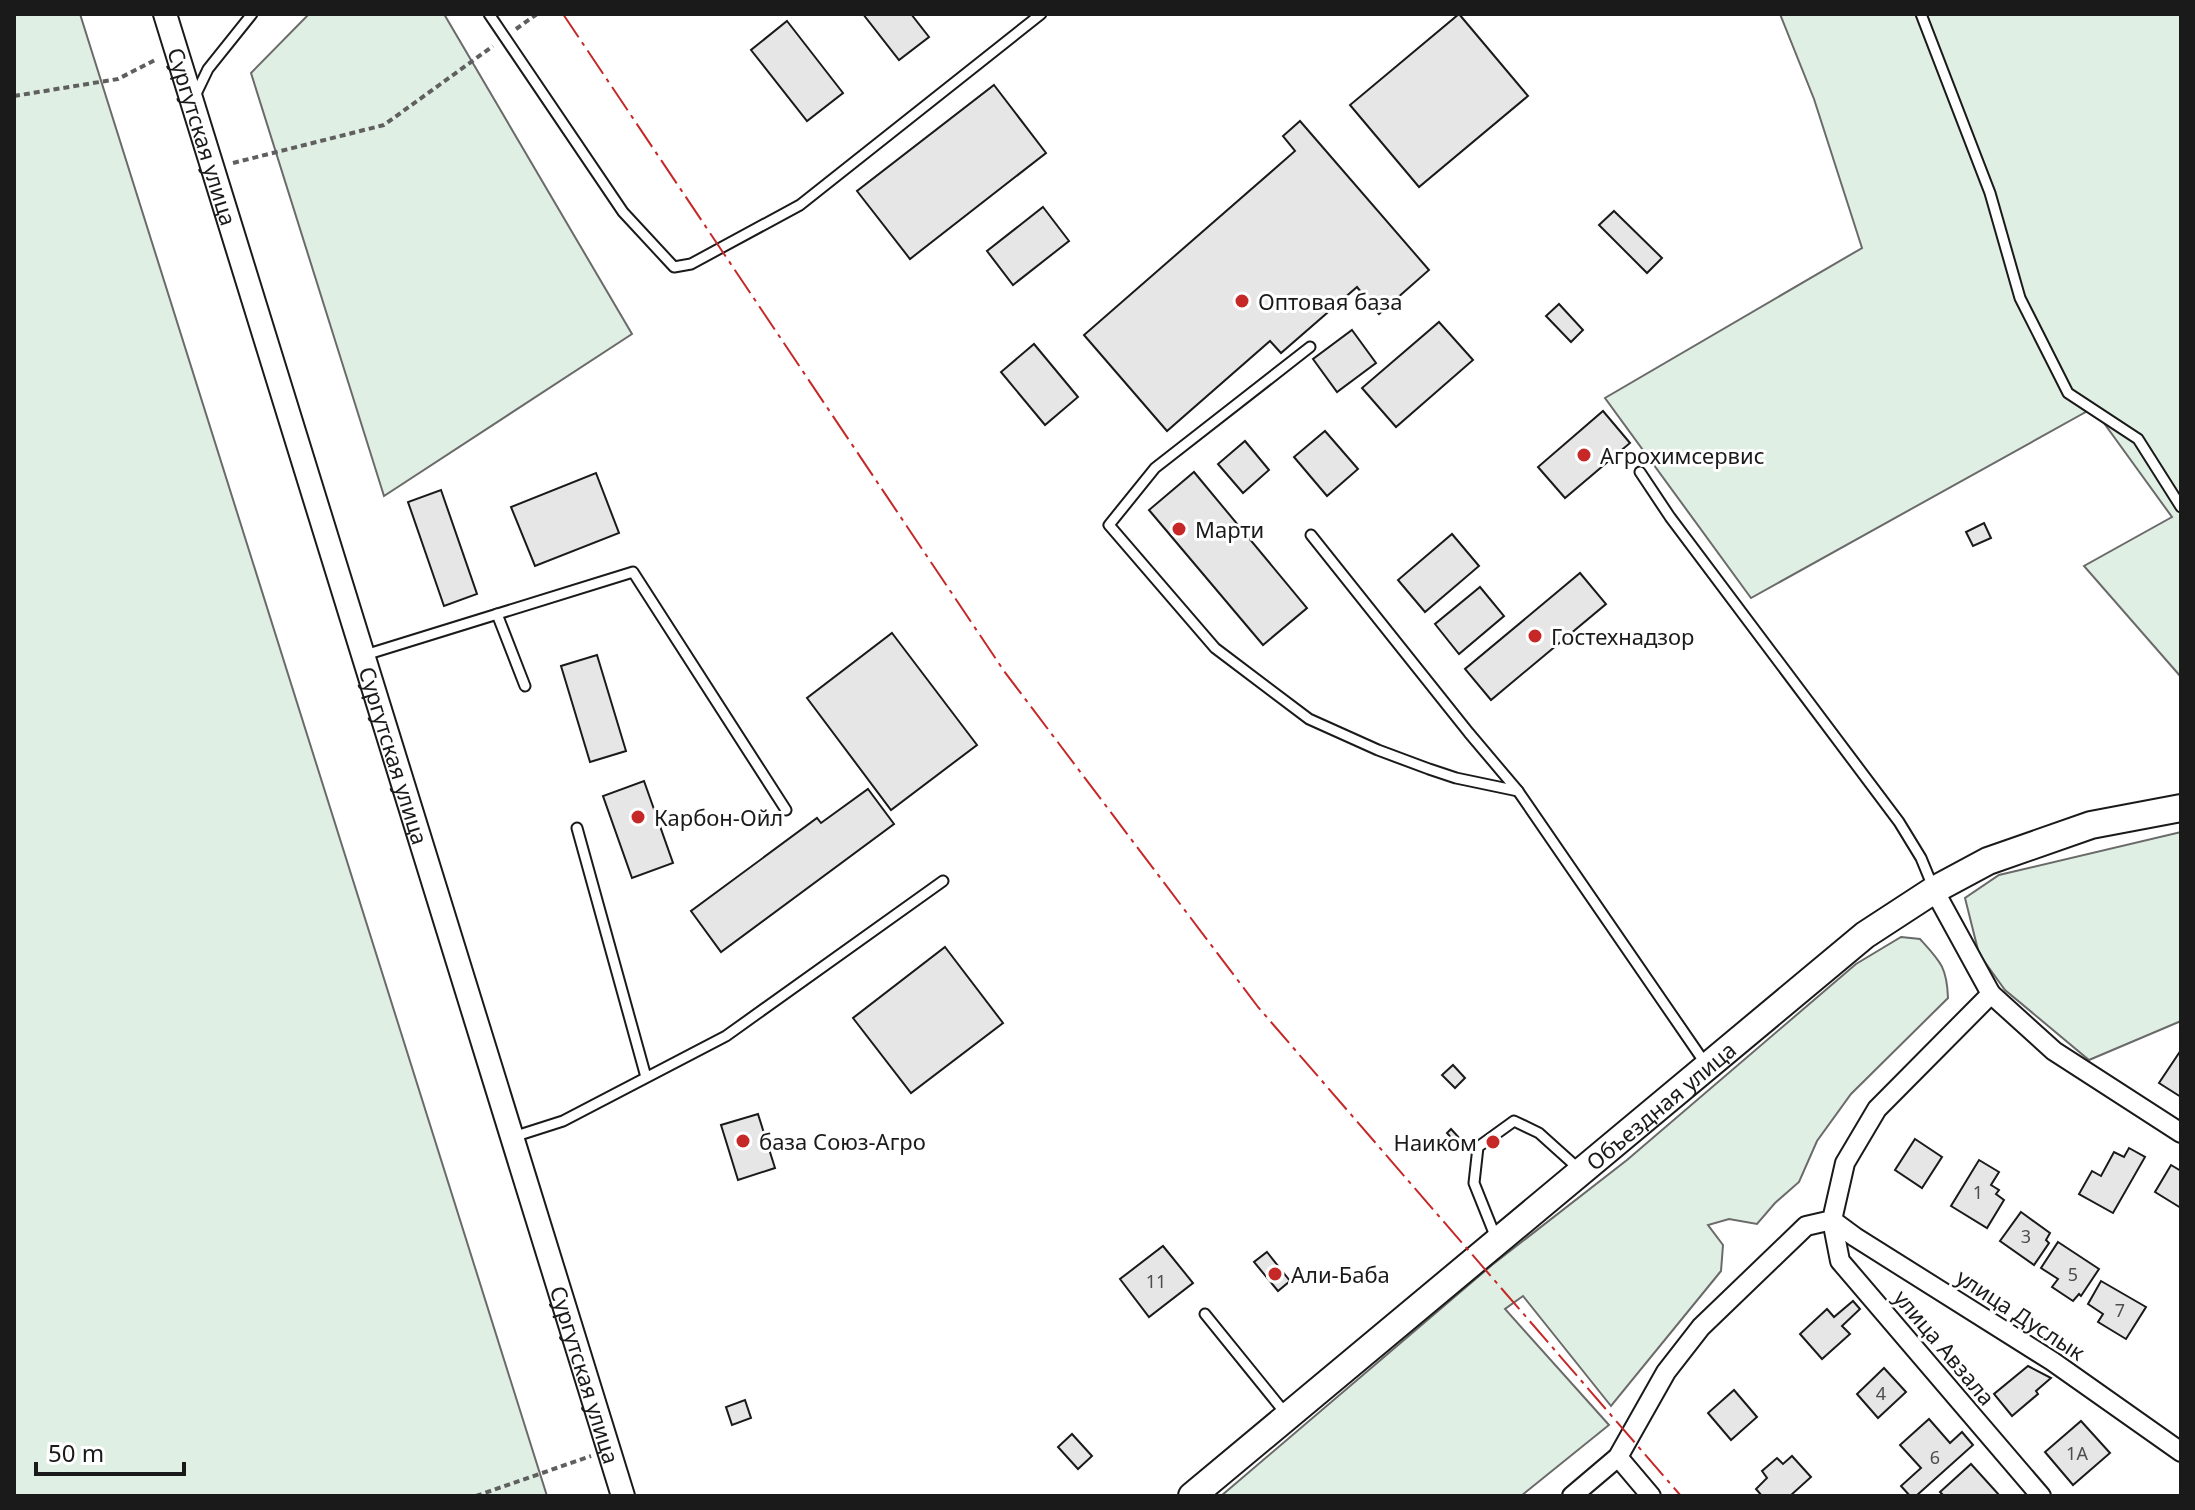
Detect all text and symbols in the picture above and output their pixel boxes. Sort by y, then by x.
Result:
street label: Сургутская улица [161,44,244,229]
place label: Оптовая база [1258,286,1403,316]
marker: Оптовая база [1233,292,1251,310]
place label: Агрохимсервис [1600,440,1765,470]
marker: Агрохимсервис [1575,446,1593,464]
place label: Марти [1195,514,1264,544]
marker: Марти [1170,520,1188,538]
place label: Гостехнадзор [1551,621,1694,651]
marker: Гостехнадзор [1526,627,1544,645]
street label: Сургутская улица [353,663,436,848]
place label: Карбон-Ойл [654,802,783,832]
marker: Карбон-Ойл [629,808,647,826]
street label: Объездная улица [1579,1034,1742,1177]
place label: база Союз-Агро [759,1126,926,1156]
place label: Наиком [1394,1127,1477,1157]
marker: база Союз-Агро [734,1132,752,1150]
marker: Наиком [1484,1133,1502,1151]
house number: 1 [1973,1180,1983,1204]
house number: 3 [2021,1224,2031,1248]
place label: Али-Баба [1291,1259,1390,1289]
street label: улица Дуслык [1951,1261,2091,1367]
house number: 5 [2068,1262,2078,1286]
marker: Али-Баба [1266,1265,1284,1283]
house number: 11 [1146,1269,1166,1293]
street label: Сургутская улица [544,1282,627,1467]
street label: улица Авзала [1888,1283,2002,1411]
house number: 7 [2115,1298,2125,1322]
house number: 4 [1876,1381,1886,1405]
scale bar [36,1426,184,1476]
text: 50 m [48,1436,104,1469]
house number: 1А [2066,1441,2088,1465]
house number: 6 [1930,1445,1940,1469]

